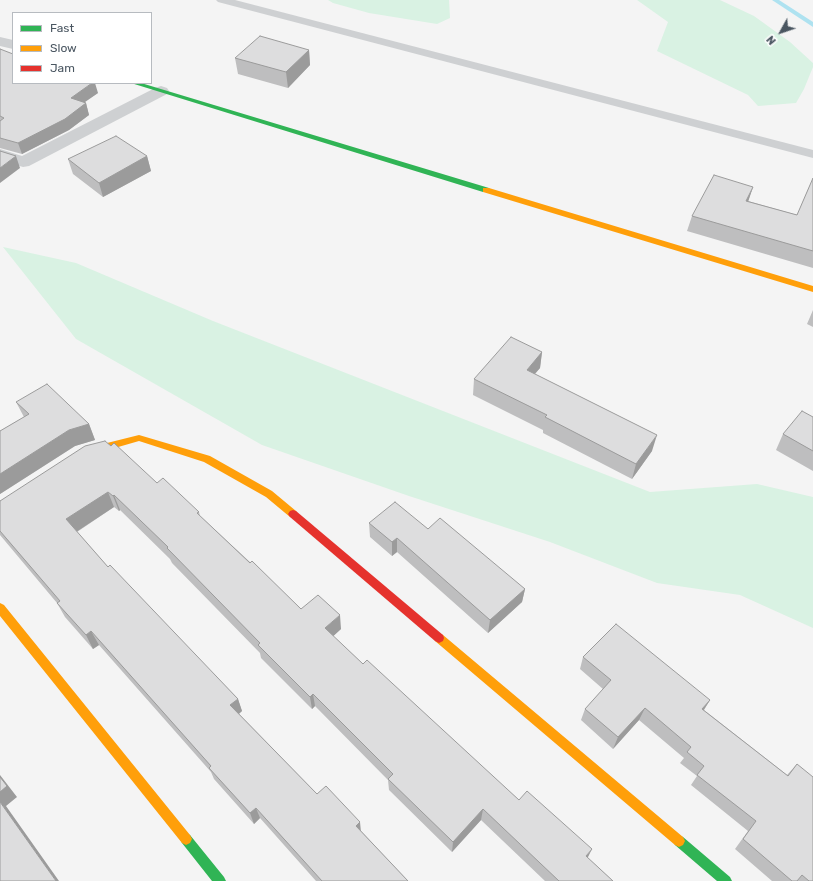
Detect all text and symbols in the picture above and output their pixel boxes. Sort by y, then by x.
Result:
legend [12,12,152,84]
north arrow [761,12,801,52]
text: Fast [50,21,74,35]
text: N [764,33,779,47]
text: Slow [50,41,77,55]
text: Jam [50,61,75,75]

